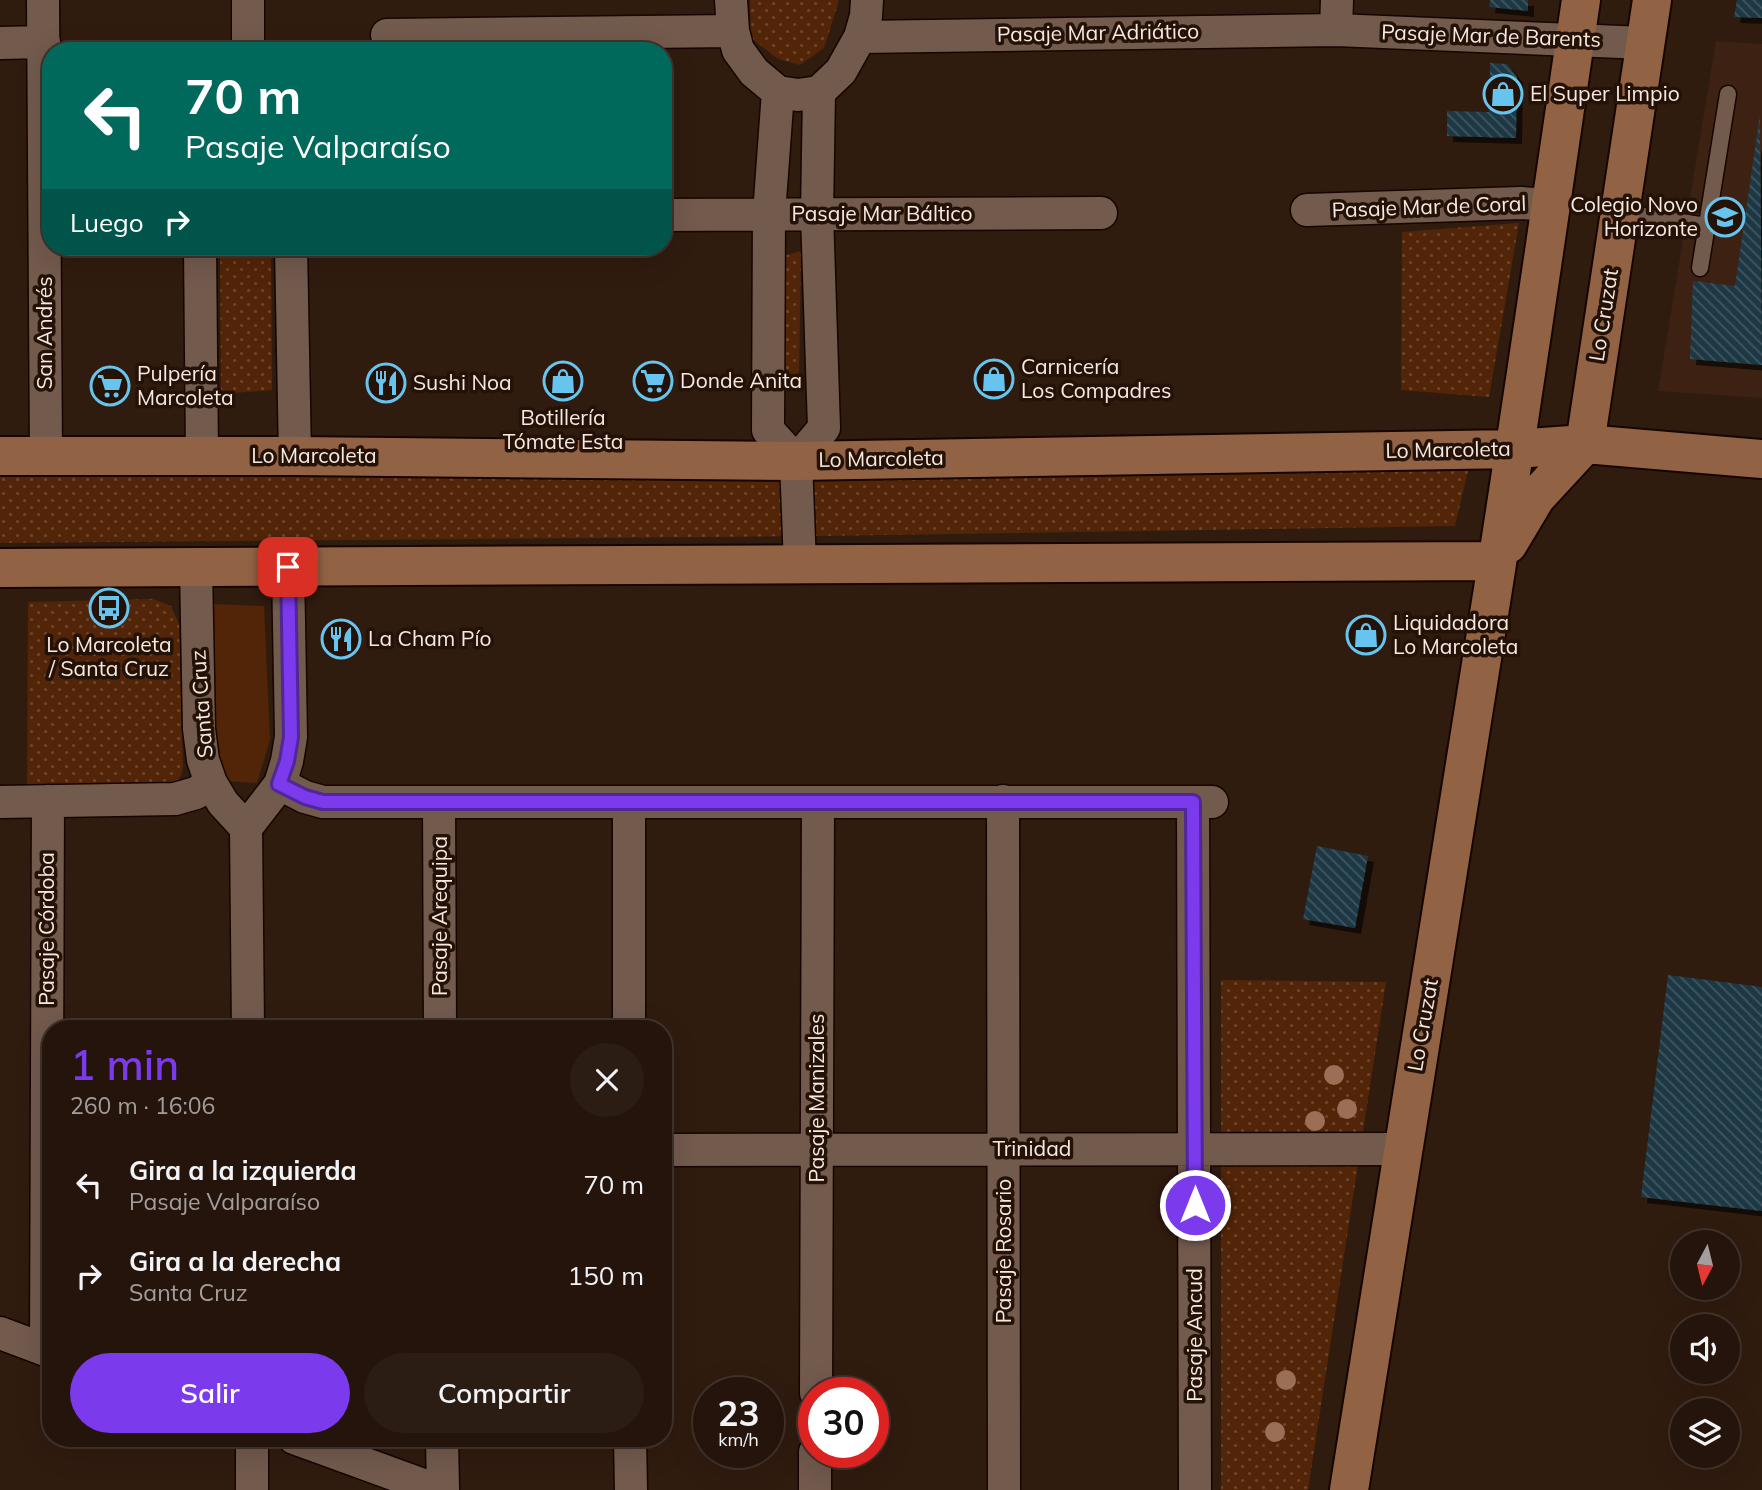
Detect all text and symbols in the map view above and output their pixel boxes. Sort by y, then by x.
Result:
street label: Pasaje Mar Adriático [997,17,1199,47]
street label: Pasaje Mar de Barents [1381,18,1601,52]
text: 70 m [185,65,301,126]
icon: left [70,70,161,161]
shop icon: El Super Limpio [1482,73,1524,115]
place label: El Super Limpio [1530,80,1680,106]
text: Pasaje Valparaíso [185,126,451,166]
street label: Pasaje Mar de Coral [1331,190,1527,222]
place label: Colegio Novo Horizonte [1570,191,1698,241]
school or university icon: Colegio Novo Horizonte [1704,196,1746,238]
street label: Pasaje Mar Báltico [792,200,972,226]
icon: right [158,203,196,241]
text: Luego [70,206,144,239]
street label: Lo Cruzat [1583,267,1623,363]
street label: San Andrés [31,276,57,390]
place label: Carnicería Los Compadres [1021,353,1171,403]
shop icon: Carnicería Los Compadres [973,358,1015,400]
place label: Pulpería Marcoleta [137,360,234,410]
shop icon: Botillería Tómate Esta [542,360,584,402]
supermarket icon: Donde Anita [632,360,674,402]
restaurant icon: Sushi Noa [365,362,407,404]
supermarket icon: Pulpería Marcoleta [89,365,131,407]
place label: Donde Anita [680,367,802,393]
place label: Sushi Noa [413,369,512,395]
place label: Botillería Tómate Esta [503,404,623,454]
street label: Lo Marcoleta [1385,435,1511,463]
street label: Lo Marcoleta [251,442,377,468]
street label: Lo Marcoleta [818,444,944,472]
pin [258,537,318,597]
icon: arrive [269,548,307,586]
bus stop icon: Lo Marcoleta / Santa Cruz [88,587,130,629]
place label: Liquidadora Lo Marcoleta [1393,609,1518,659]
shop icon: Liquidadora Lo Marcoleta [1345,614,1387,656]
restaurant icon: La Cham Pío [320,618,362,660]
place label: La Cham Pío [368,625,491,651]
place label: Lo Marcoleta / Santa Cruz [46,631,172,681]
street label: Santa Cruz [184,649,218,759]
street label: Pasaje Arequipa [426,836,452,996]
street label: Pasaje Córdoba [33,852,59,1006]
street label: Lo Cruzat [1401,976,1443,1073]
street label: Pasaje Manizales [803,1014,829,1182]
text: 1 min [70,1038,179,1091]
button: close [570,1043,644,1117]
text: 260 m · 16:06 [70,1091,215,1120]
street label: Trinidad [993,1135,1071,1161]
text: Gira a la izquierda [129,1154,357,1187]
icon: left [70,1166,108,1204]
text: 70 m [583,1168,644,1201]
position arrow [1158,1168,1232,1242]
street label: Pasaje Rosario [990,1179,1016,1323]
text: Pasaje Valparaíso [129,1187,320,1216]
north arrow [1670,1230,1740,1300]
map controls [1670,1230,1740,1468]
text: Gira a la derecha [129,1245,341,1278]
icon: right [70,1257,108,1295]
text: 150 m [568,1259,644,1292]
street label: Pasaje Ancud [1181,1268,1207,1402]
text: Santa Cruz [129,1278,248,1307]
button: sound [1670,1314,1740,1384]
button: Salir [70,1353,350,1433]
button: Compartir [364,1353,644,1433]
speed limit sign: 30 [798,1377,889,1468]
text: 23 [717,1391,760,1435]
button: layers [1670,1398,1740,1468]
text: km/h [718,1428,759,1451]

